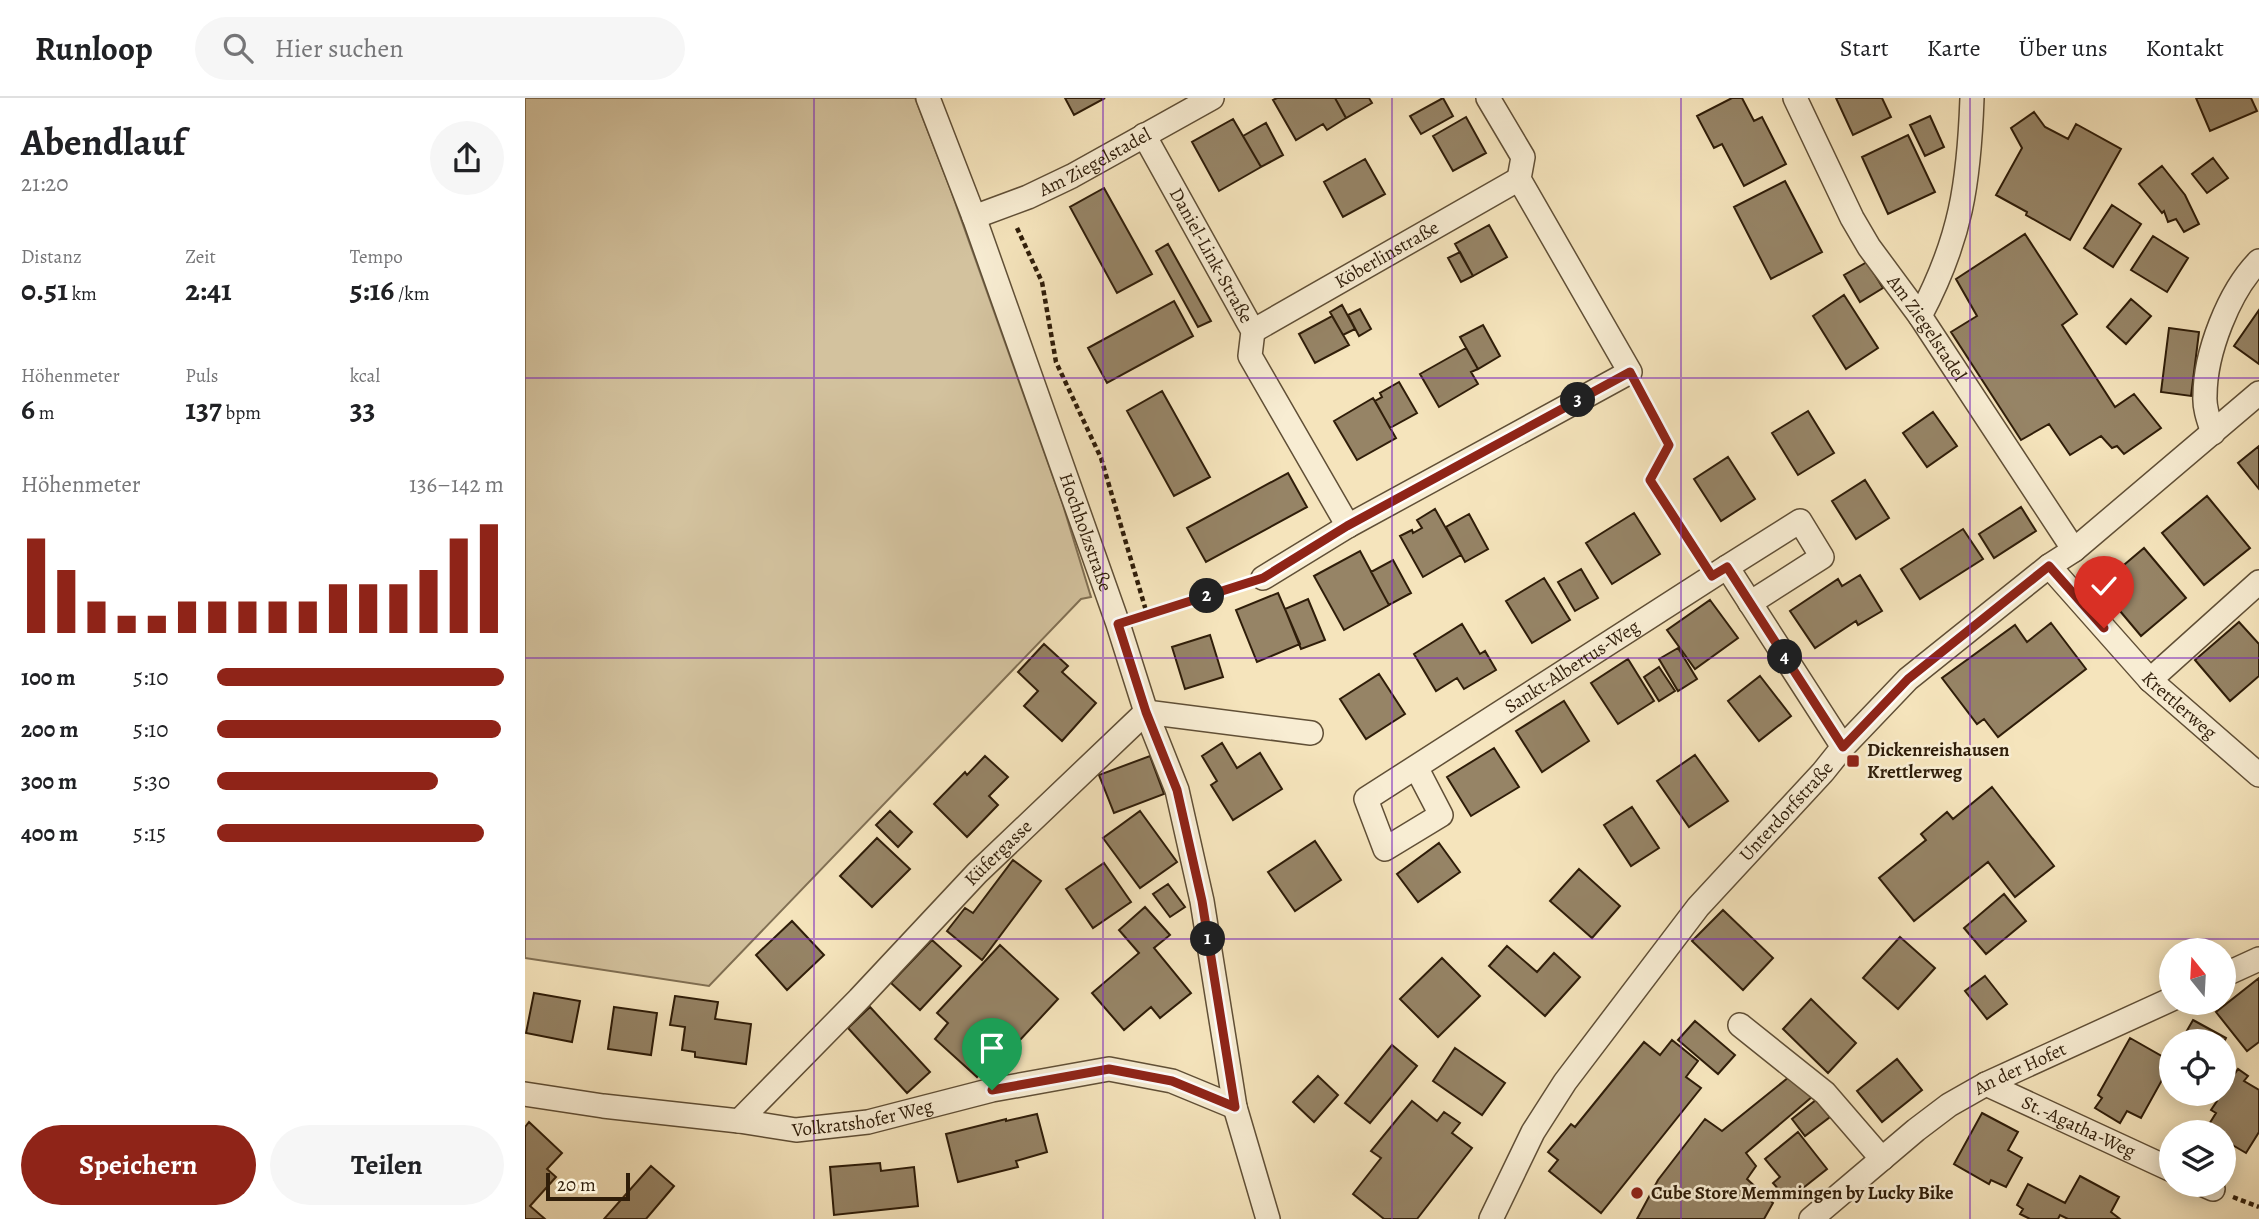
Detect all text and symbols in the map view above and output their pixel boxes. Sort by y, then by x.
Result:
search box [195,17,685,80]
text: Runloop [35,26,153,71]
icon: search [219,29,257,67]
text: Hier suchen [275,31,403,66]
text: Start [1840,32,1889,64]
text: Karte [1927,32,1981,64]
text: Über uns [2019,32,2108,64]
text: Kontakt [2146,32,2224,64]
text: Abendlauf [21,116,185,168]
button: share [430,121,504,195]
street label: Am Ziegelstadel [1034,121,1156,203]
text: 21:20 [21,168,68,199]
street label: Daniel-Link-Straße [1163,183,1259,328]
street label: Köberlinstraße [1330,214,1444,295]
text: Distanz [21,244,82,270]
text: Zeit [185,244,216,270]
text: Tempo [350,244,403,270]
street label: Am Ziegelstadel [1880,269,1973,387]
text: 0.51 [21,270,68,310]
text: 2:41 [185,270,232,310]
text: 5:16 [350,270,394,310]
text: km [68,281,97,307]
text: /km [394,281,430,307]
text: Höhenmeter [21,363,120,389]
text: Puls [185,363,218,389]
text: kcal [350,363,380,389]
pin: 3 [1561,382,1595,418]
text: 3 [1573,386,1582,412]
text: 6 [21,389,35,429]
text: 137 [185,389,222,429]
text: 33 [350,389,375,429]
text: m [35,400,55,426]
text: bpm [222,400,261,426]
text: Höhenmeter [21,469,141,500]
text: 136–142 m [409,469,504,500]
street label: Hochholzstraße [1053,469,1119,595]
pin [2074,556,2134,628]
icon: check [2085,567,2123,605]
pin: 2 [1189,578,1225,614]
text: 2 [1202,582,1211,608]
street label: Sankt-Albertus-Weg [1499,613,1645,720]
pin: 4 [1767,640,1803,674]
text: 4 [1780,643,1789,669]
text: 100 m [21,662,76,693]
text: 5:10 [133,662,169,693]
street label: Krettlerweg [2135,666,2223,746]
text: 200 m [21,714,79,745]
text: 5:10 [133,714,169,745]
place label: Dickenreishausen Krettlerweg [1867,737,2010,785]
marker: Dickenreishausen Krettlerweg [1845,753,1861,769]
street label: Unterdorfstraße [1734,756,1839,867]
text: 300 m [21,766,77,797]
text: 5:30 [133,766,170,797]
street label: Küfergasse [958,814,1038,892]
text: 400 m [21,818,78,849]
text: 5:15 [133,818,166,849]
pin: 1 [1191,922,1225,956]
text: 1 [1204,925,1211,951]
north arrow [2159,938,2237,1015]
map controls [2159,938,2236,1197]
pin [962,1018,1022,1090]
icon: arrive [973,1029,1011,1067]
button: locate [2159,1029,2236,1106]
street label: An der Hofet [1968,1036,2070,1102]
street label: St.-Agatha-Weg [2017,1089,2140,1165]
street label: Volkratshofer Weg [790,1093,936,1143]
button: layers [2159,1120,2236,1197]
button: Speichern [21,1125,256,1205]
button: Teilen [270,1125,504,1205]
scale bar [546,1170,630,1202]
text: 20 m [557,1172,596,1198]
place label: Cube Store Memmingen by Lucky Bike [1651,1180,1954,1206]
marker: Cube Store Memmingen by Lucky Bike [1629,1185,1645,1201]

